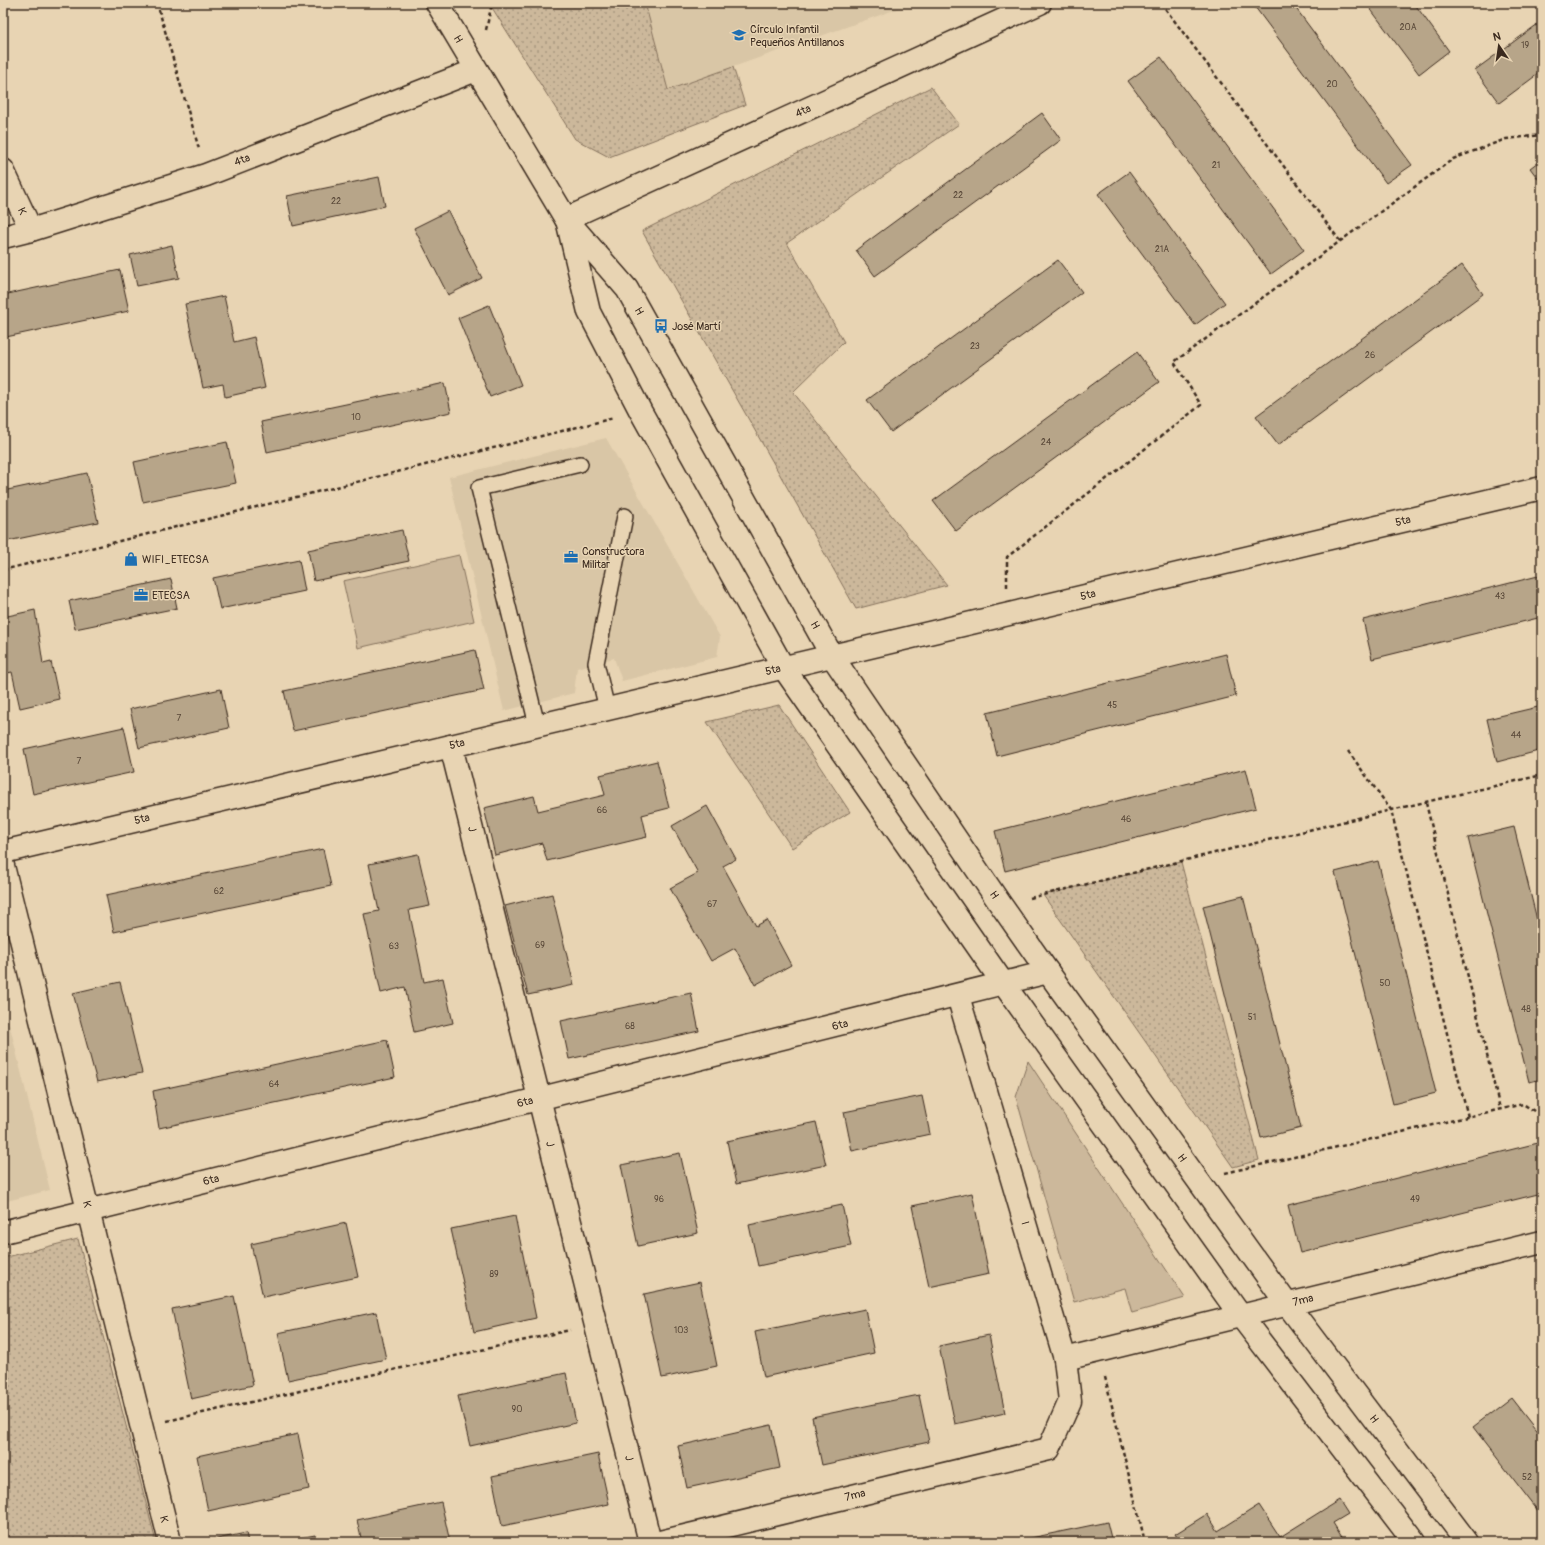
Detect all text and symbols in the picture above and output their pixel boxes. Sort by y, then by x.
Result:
house number: 20A [1399,22,1417,33]
place label: Círculo Infantil Pequeños Antillanos [750,23,844,49]
north arrow [1479,26,1519,66]
school or university icon: Círculo Infantil Pequeños Antillanos [731,27,747,43]
text: N [1492,29,1502,44]
street label: H [451,33,465,45]
house number: 19 [1521,40,1529,51]
house number: 20 [1326,79,1338,90]
street label: 4ta [793,102,813,120]
street label: 4ta [232,151,252,169]
house number: 21 [1212,160,1220,171]
house number: 22 [953,190,963,201]
house number: 22 [331,196,341,207]
street label: K [15,205,29,217]
house number: 21A [1155,244,1169,255]
street label: H [632,305,646,317]
bus stop icon: José Martí [653,318,669,334]
place label: José Martí [672,320,721,333]
house number: 23 [970,341,980,352]
house number: 26 [1365,350,1375,361]
house number: 10 [351,412,361,423]
house number: 24 [1041,437,1052,448]
street label: 5ta [1394,513,1412,529]
place label: Constructora Militar [582,545,644,571]
office icon: Constructora Militar [563,549,579,565]
shop icon: WIFI_ETECSA [123,551,139,567]
place label: WIFI_ETECSA [142,553,209,566]
office icon: ETECSA [133,587,149,603]
street label: 5ta [1079,587,1097,603]
place label: ETECSA [152,589,190,602]
house number: 43 [1495,591,1505,602]
street label: H [808,619,822,631]
street label: 5ta [764,662,782,678]
house number: 45 [1107,700,1117,711]
house number: 7 [177,713,182,724]
house number: 44 [1511,730,1522,741]
street label: 5ta [448,736,466,752]
house number: 7 [77,756,82,767]
house number: 66 [597,805,607,816]
street label: 5ta [133,811,151,827]
house number: 46 [1121,814,1131,825]
street label: J [465,825,479,833]
house number: 62 [214,886,224,897]
street label: H [987,888,1001,902]
house number: 67 [707,899,717,910]
house number: 69 [535,940,545,951]
house number: 63 [389,941,399,952]
house number: 50 [1379,978,1391,989]
house number: 48 [1521,1004,1531,1015]
house number: 51 [1248,1012,1256,1023]
street label: 6ta [831,1017,849,1033]
house number: 68 [625,1021,635,1032]
house number: 64 [269,1079,280,1090]
street label: 6ta [516,1094,534,1110]
street label: J [543,1140,557,1148]
street label: H [1175,1151,1189,1165]
street label: 6ta [202,1172,220,1188]
house number: 96 [654,1194,664,1205]
house number: 49 [1410,1194,1420,1205]
street label: K [80,1199,94,1209]
street label: I [1018,1220,1032,1226]
house number: 89 [489,1269,499,1280]
street label: 7ma [1291,1291,1315,1309]
house number: 103 [674,1325,688,1336]
house number: 90 [512,1404,522,1415]
street label: H [1367,1412,1381,1426]
street label: J [622,1454,636,1462]
house number: 52 [1522,1472,1532,1483]
street label: 7ma [843,1486,867,1504]
street label: K [157,1514,171,1524]

